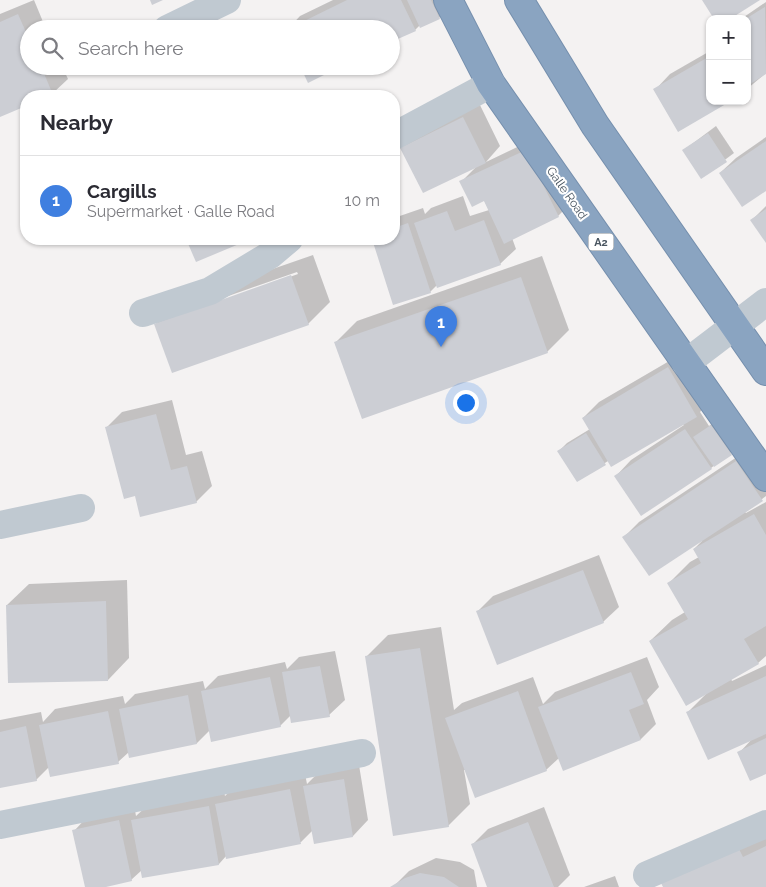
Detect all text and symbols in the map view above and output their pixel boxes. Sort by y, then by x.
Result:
map controls [706,15,751,105]
button: + [706,15,751,60]
search box [20,20,400,75]
icon: search [38,34,66,62]
text: Search here [78,37,184,59]
button: − [706,60,751,105]
text: Nearby [40,110,113,135]
street label: Galle Road [544,164,590,222]
text: Cargills [87,180,157,202]
text: 1 [52,191,60,210]
text: 10 m [345,191,380,210]
text: Supermarket · Galle Road [87,202,275,221]
road number: A2 [588,233,614,250]
pin: 1 [425,306,457,347]
your location [453,390,479,416]

